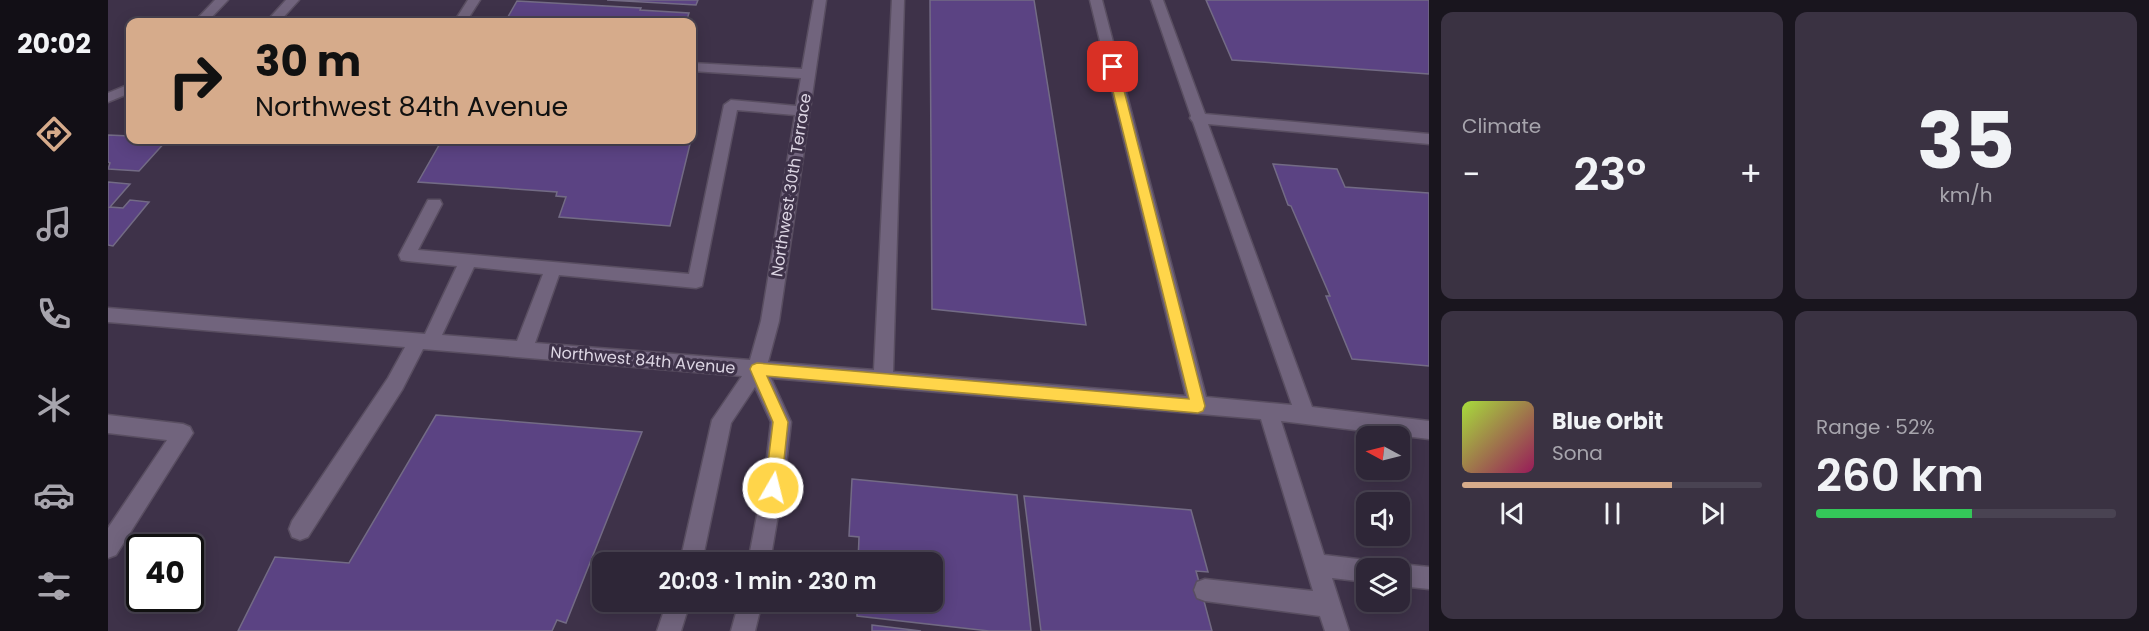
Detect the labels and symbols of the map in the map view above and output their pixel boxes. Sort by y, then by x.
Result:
pin [1087,41,1138,92]
street label: Northwest 30th Terrace [765,91,817,279]
street label: Northwest 84th Avenue [550,340,737,380]
north arrow [1356,426,1410,480]
position arrow [741,456,805,520]
speed limit sign: 40 [126,534,204,612]

